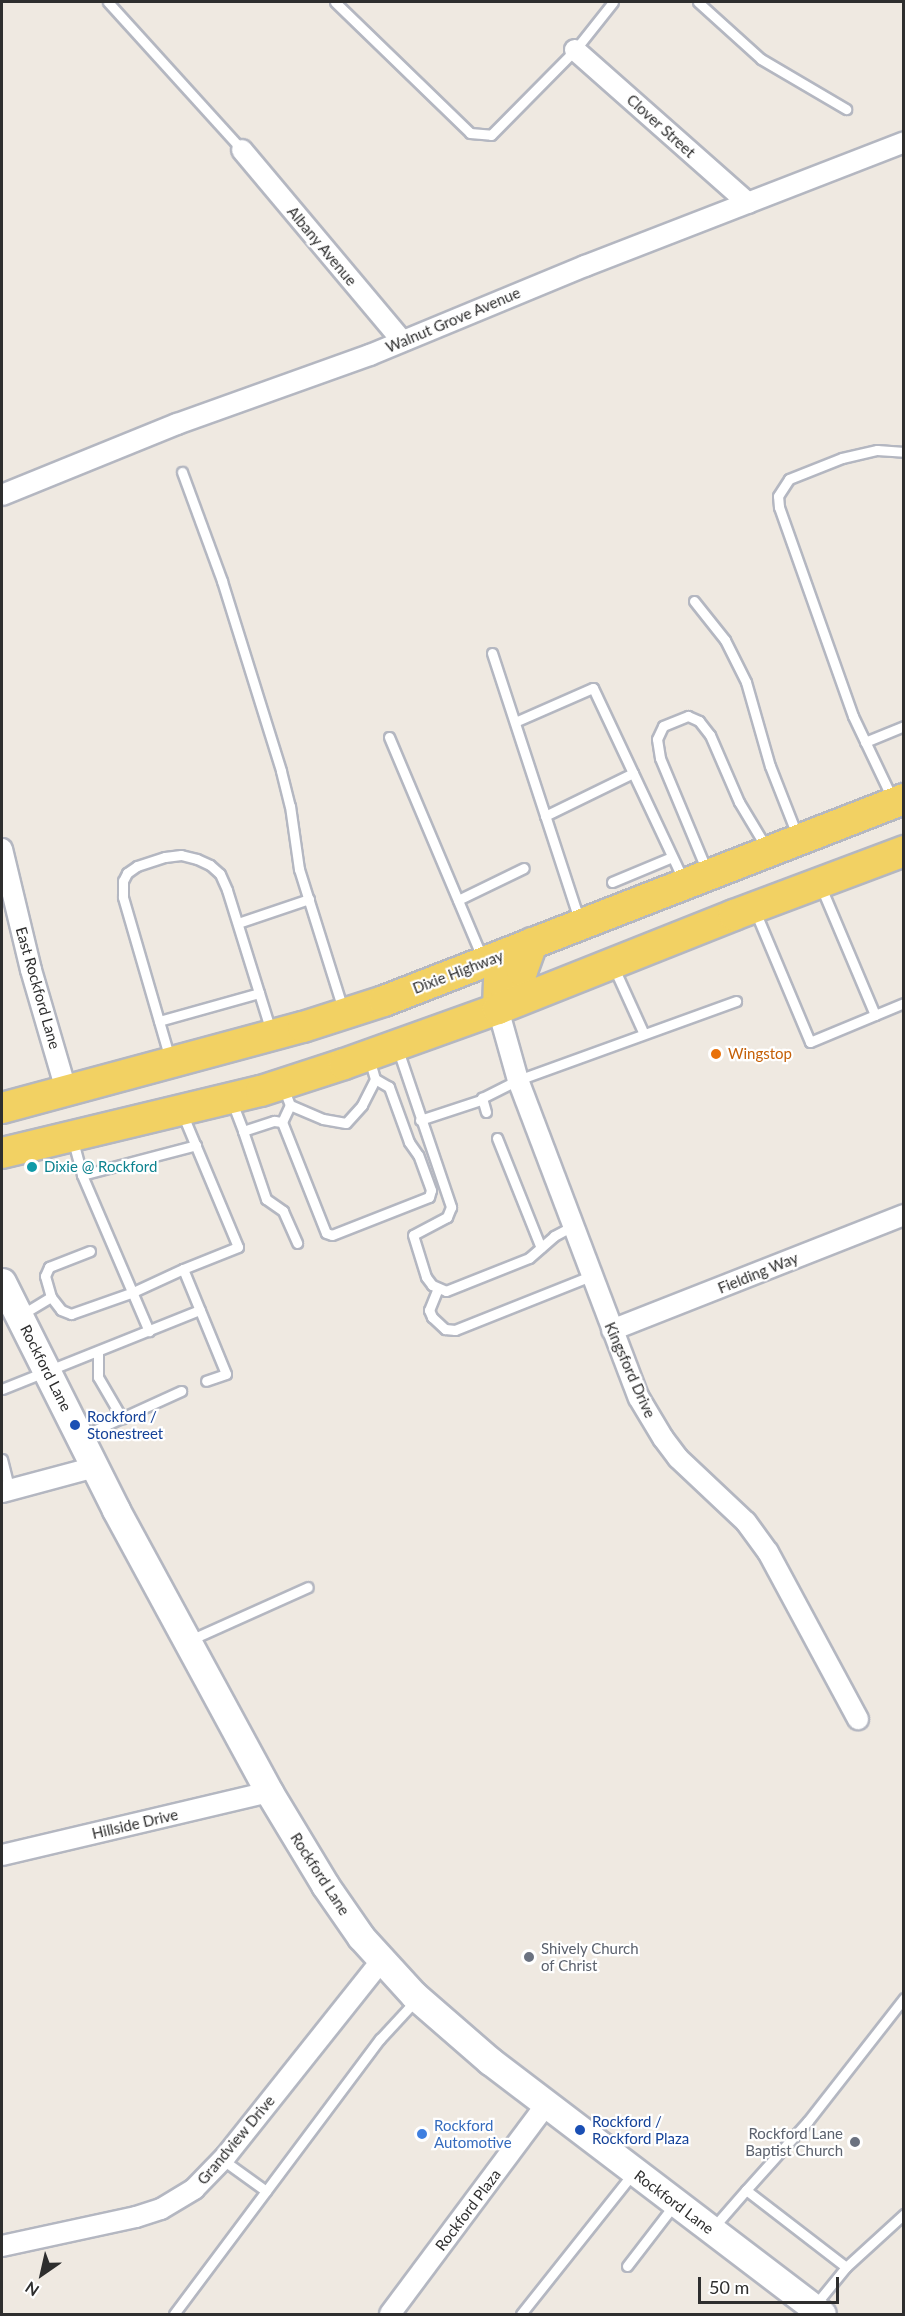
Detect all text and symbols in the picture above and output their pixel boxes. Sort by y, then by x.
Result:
street label: Clover Street [623,91,699,161]
street label: Albany Avenue [283,202,361,290]
street label: Walnut Grove Avenue [383,283,523,357]
street label: East Rockford Lane [12,925,64,1051]
street label: Dixie Highway [410,946,506,998]
place label: Wingstop [728,1045,792,1063]
marker: Wingstop [709,1047,723,1061]
place label: Dixie @ Rockford [44,1158,157,1176]
marker: Dixie @ Rockford [25,1160,39,1174]
street label: Fielding Way [715,1249,801,1297]
street label: Kingsford Drive [601,1319,659,1421]
street label: Rockford Lane [17,1322,75,1414]
place label: Rockford / Stonestreet [87,1407,163,1442]
marker: Rockford / Stonestreet [68,1418,82,1432]
street label: Hillside Drive [90,1805,180,1843]
street label: Rockford Lane [287,1829,353,1919]
place label: Shively Church of Christ [541,1939,639,1974]
marker: Shively Church of Christ [522,1950,536,1964]
street label: Grandview Drive [193,2092,279,2188]
place label: Rockford / Rockford Plaza [592,2112,689,2147]
place label: Rockford Automotive [434,2116,512,2151]
marker: Rockford / Rockford Plaza [573,2123,587,2137]
place label: Rockford Lane Baptist Church [745,2124,843,2159]
marker: Rockford Automotive [415,2127,429,2141]
marker: Rockford Lane Baptist Church [848,2135,862,2149]
street label: Rockford Plaza [432,2166,504,2254]
street label: Rockford Lane [631,2166,717,2238]
north arrow [12,2244,72,2304]
scale bar [701,2265,842,2303]
text: 50 m [709,2276,749,2298]
text: N [21,2278,42,2301]

